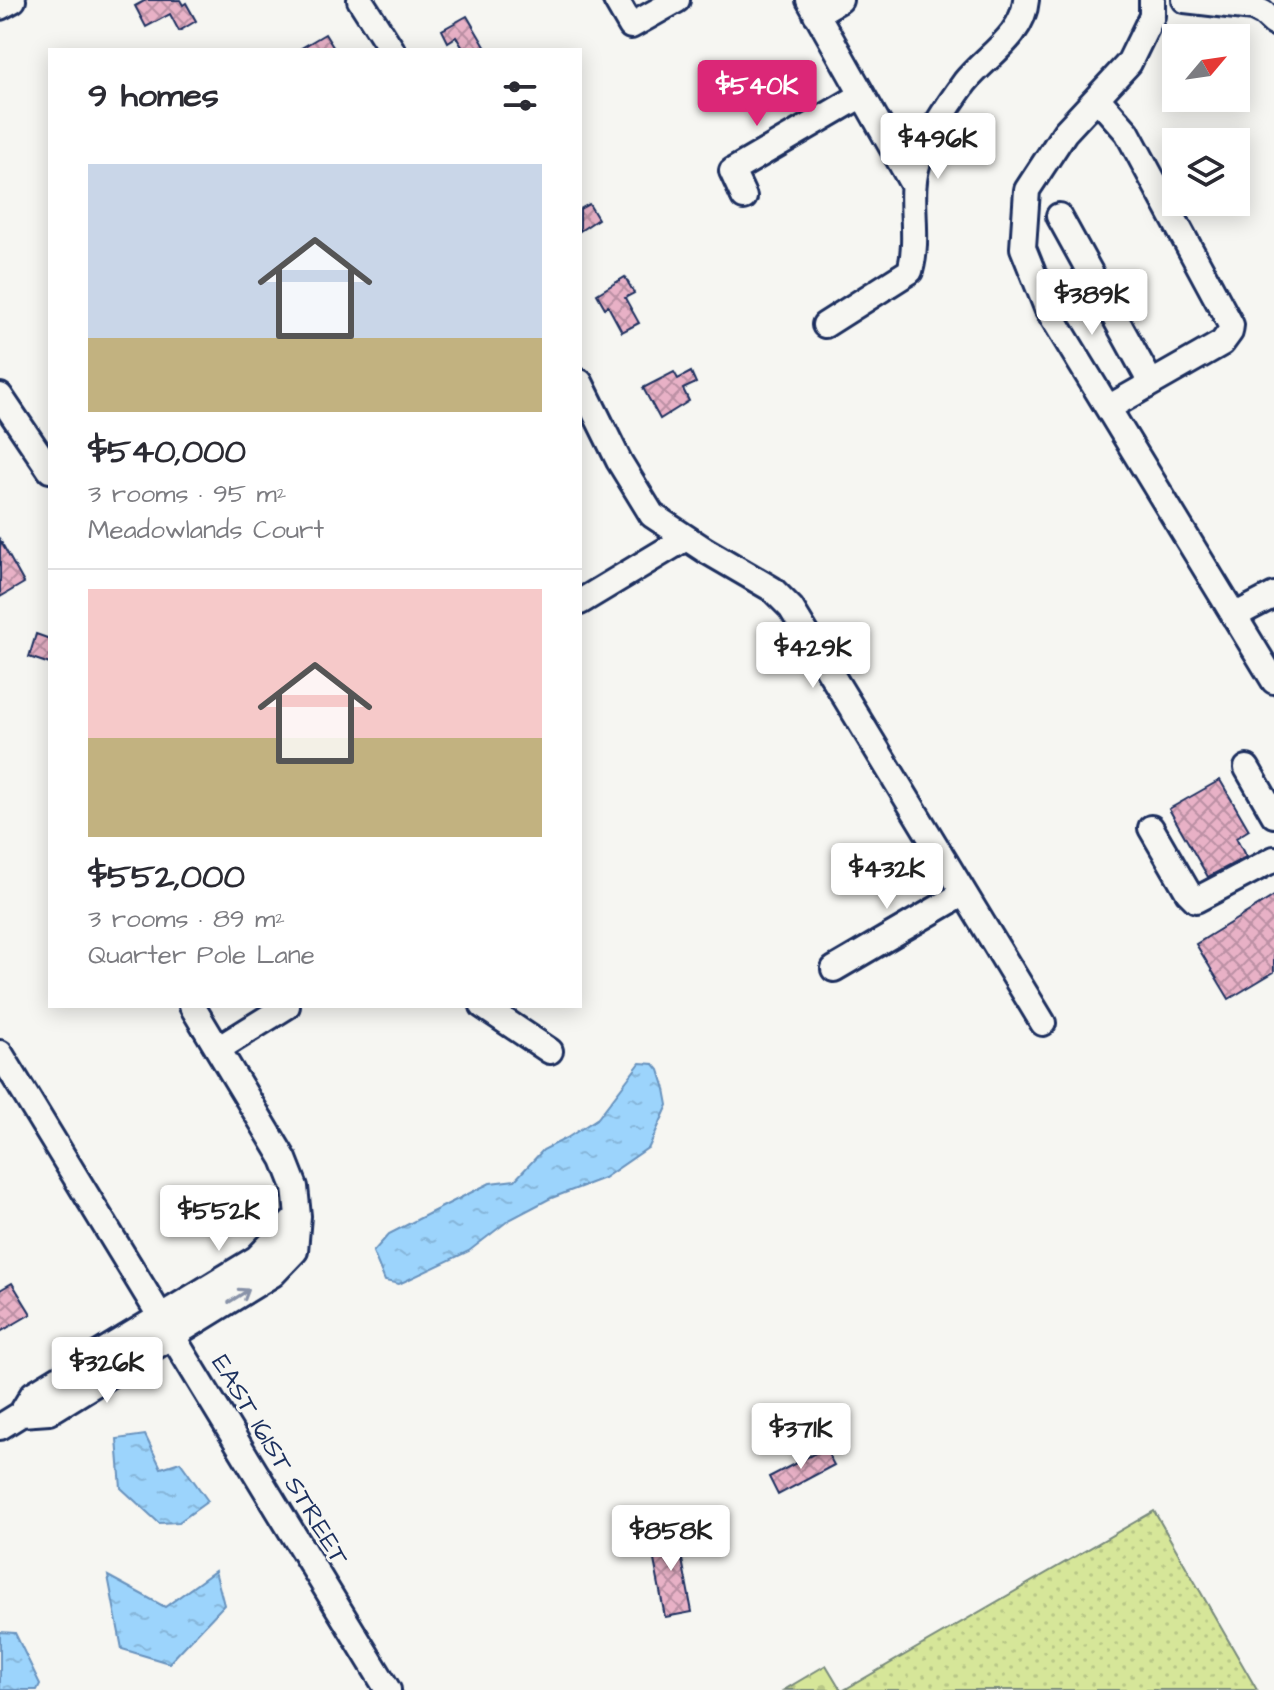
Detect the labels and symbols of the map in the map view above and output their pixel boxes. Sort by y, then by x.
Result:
north arrow [1162,24,1250,112]
pin: $540K [701,60,813,128]
pin: $496K [882,113,994,181]
pin: $389K [1036,269,1148,337]
pin: $429K [757,622,869,690]
pin: $432K [831,843,943,911]
pin: $552K [163,1185,275,1253]
one-way arrow [227,1287,250,1303]
pin: $326K [51,1337,163,1405]
street label: EAST 161ST STREET [203,1348,358,1573]
pin: $371K [745,1403,857,1471]
pin: $858K [615,1505,727,1573]

